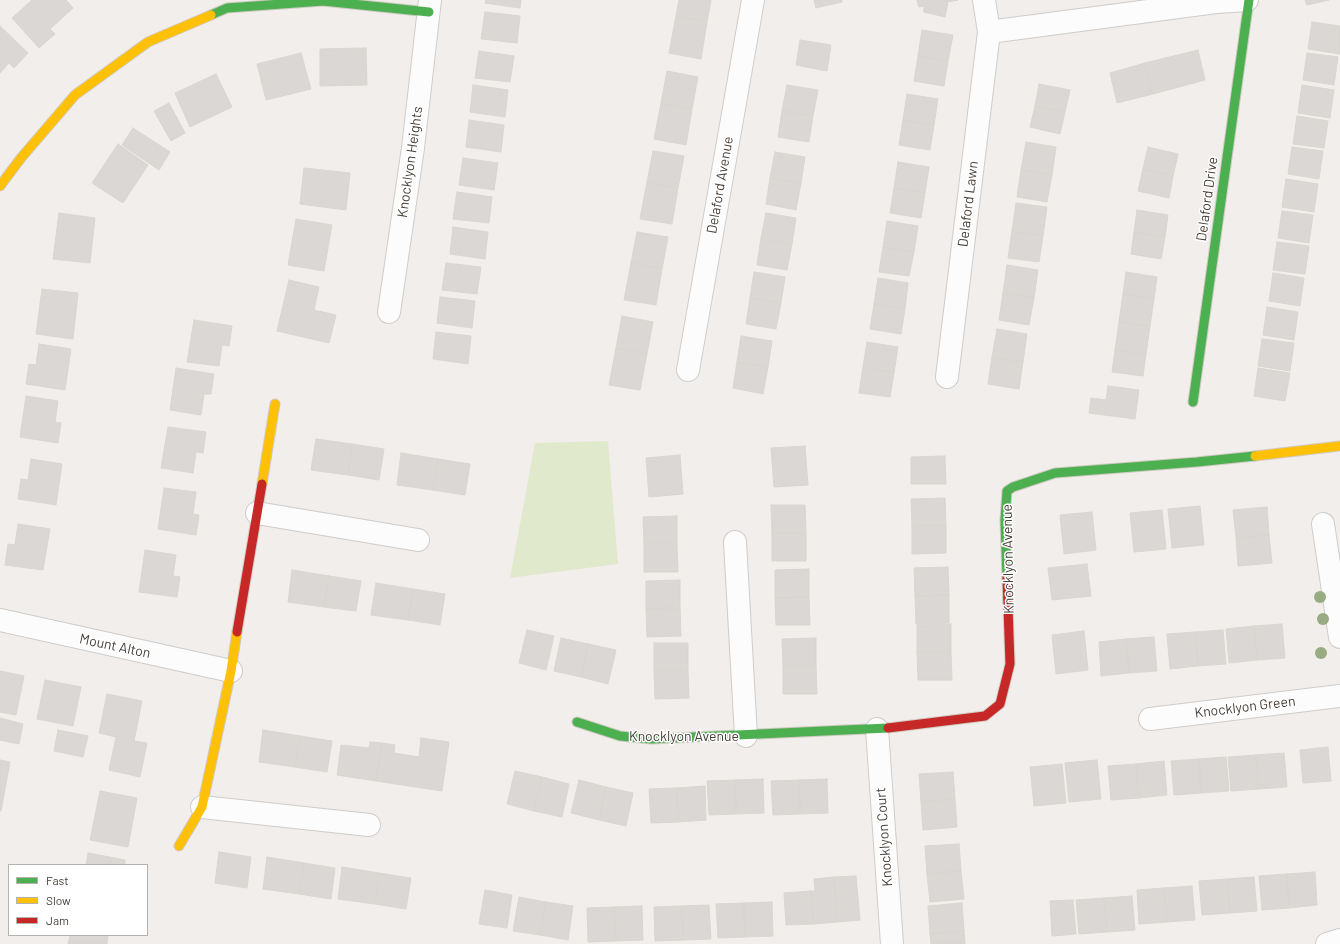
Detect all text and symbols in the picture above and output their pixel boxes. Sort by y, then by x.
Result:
street label: Knocklyon Heights [394,105,426,219]
street label: Delaford Avenue [703,135,737,235]
street label: Delaford Drive [1193,156,1221,242]
street label: Delaford Lawn [954,160,982,248]
street label: Knocklyon Avenue [999,504,1017,614]
street label: Mount Alton [78,630,152,662]
street label: Knocklyon Green [1194,692,1296,722]
street label: Knocklyon Avenue [629,728,739,744]
street label: Knocklyon Court [872,787,896,887]
legend [8,864,148,936]
text: Fast [46,873,69,887]
text: Slow [46,893,71,907]
text: Jam [46,913,69,927]

